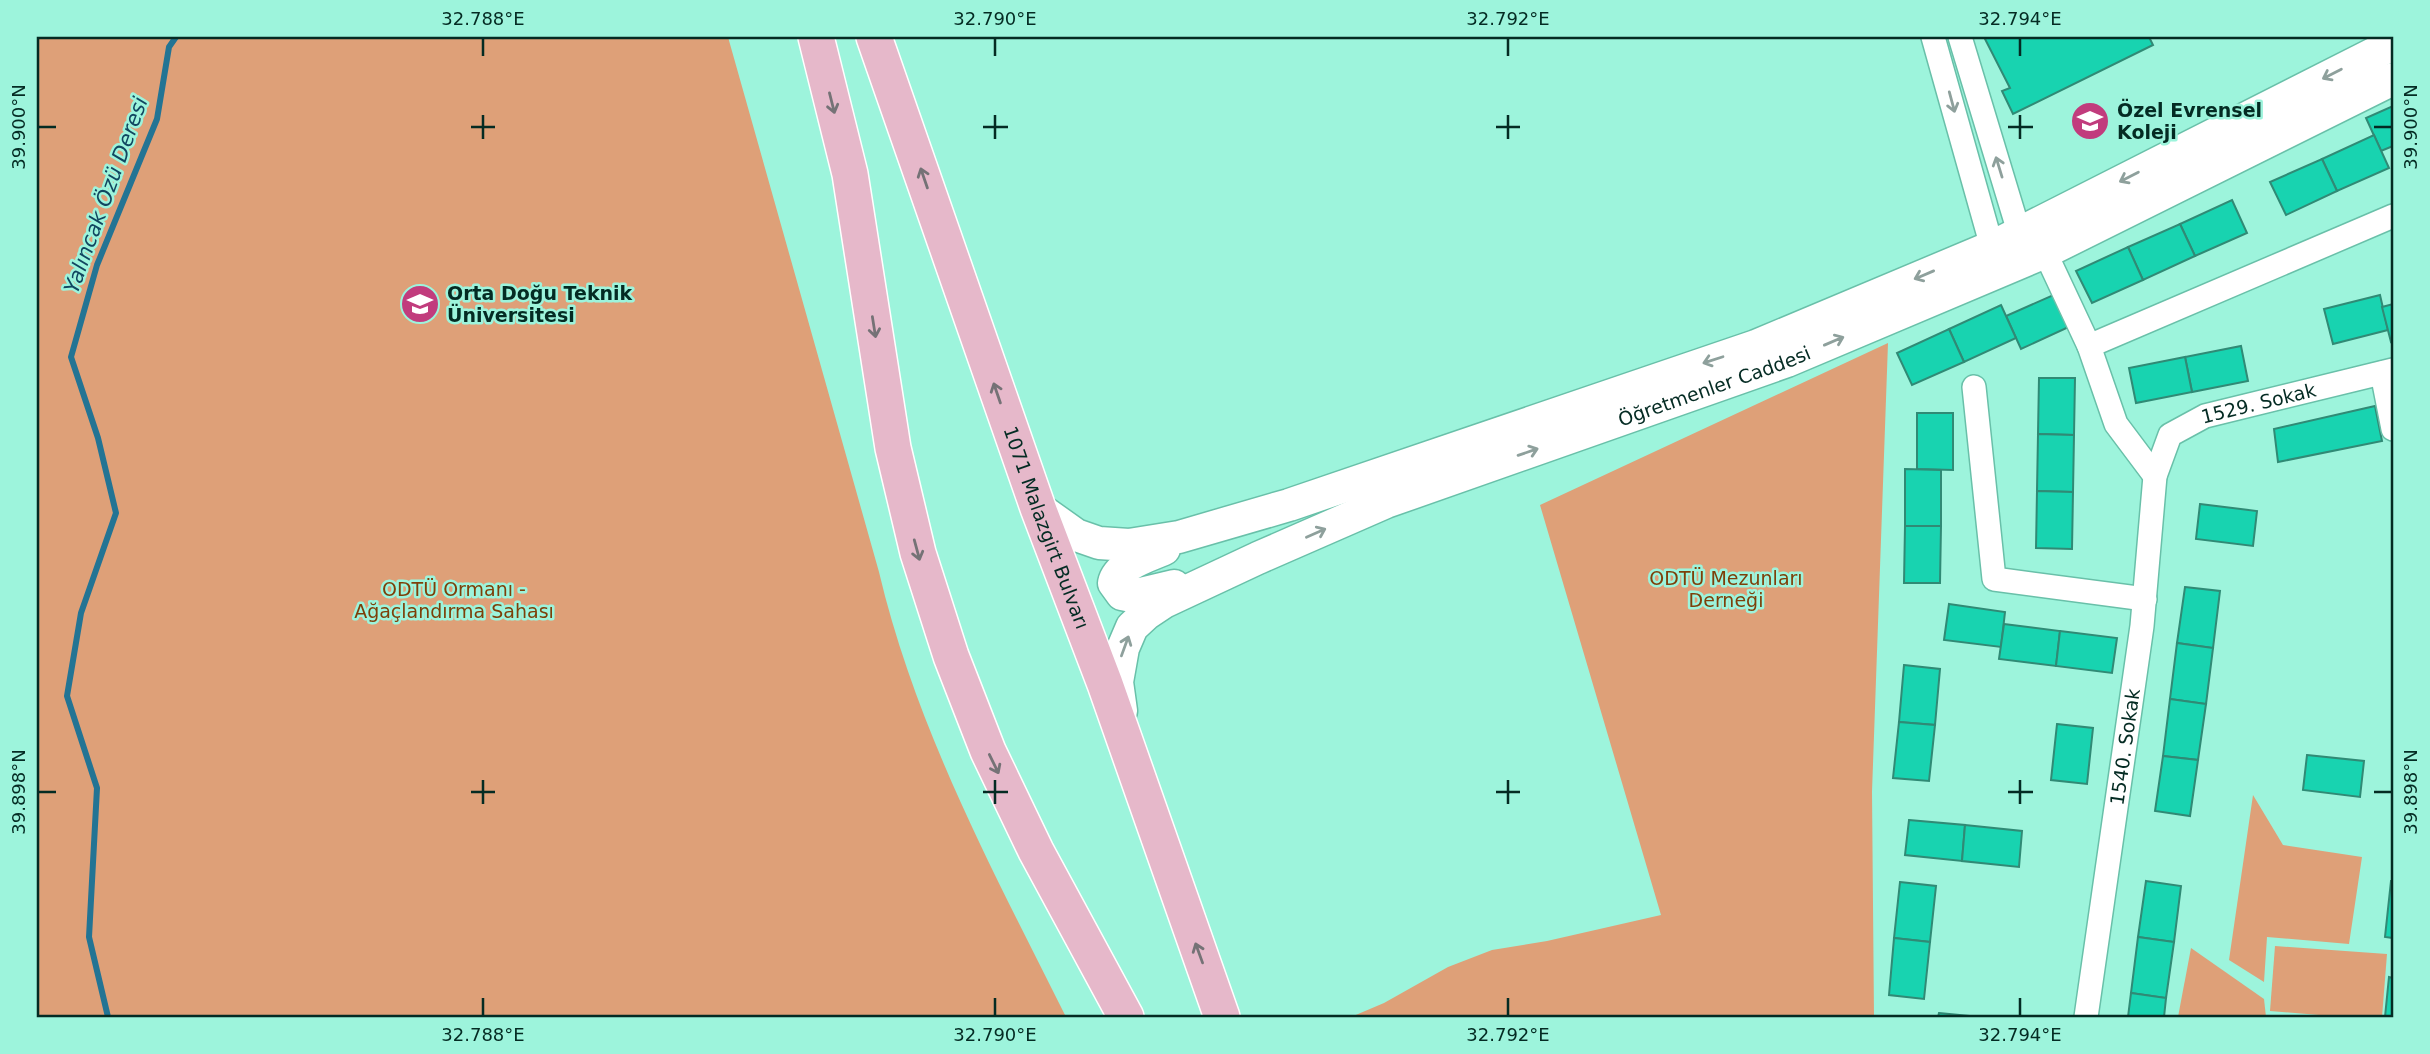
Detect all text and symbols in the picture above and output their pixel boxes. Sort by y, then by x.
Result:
text: 32.788°E [441,8,525,29]
text: 32.790°E [953,8,1037,29]
text: 32.792°E [1466,8,1550,29]
text: 32.794°E [1978,8,2062,29]
one-way arrow [2322,68,2343,82]
text: 39.900°N [8,84,29,170]
text: 39.900°N [2400,84,2421,170]
one-way arrow [826,91,840,114]
one-way arrow [1946,91,1959,113]
water label: Yalıncak Özü Deresi [58,93,153,296]
place label: Özel Evrensel Koleji [2117,98,2262,143]
school or university icon: Özel Evrensel Koleji [2069,100,2111,142]
one-way arrow [1991,156,2004,178]
one-way arrow [917,167,930,189]
one-way arrow [2119,170,2140,184]
one-way arrow [1914,270,1936,283]
place label: Orta Doğu Teknik Üniversitesi [447,282,633,326]
school or university icon: Orta Doğu Teknik Üniversitesi [399,283,441,325]
one-way arrow [868,315,881,338]
one-way arrow [1823,334,1844,347]
street label: Öğretmenler Caddesi [1615,341,1814,431]
one-way arrow [1703,355,1725,367]
street label: 1529. Sokak [2199,378,2318,428]
one-way arrow [990,383,1002,405]
street label: 1071 Malazgirt Bulvarı [999,423,1094,632]
one-way arrow [1517,445,1539,457]
one-way arrow [1304,525,1326,538]
one-way arrow [911,538,924,561]
park label: ODTÜ Mezunları Derneği [1649,567,1803,611]
park label: ODTÜ Ormanı - Ağaçlandırma Sahası [354,578,554,622]
one-way arrow [1120,635,1132,657]
street label: 1540. Sokak [2105,687,2144,806]
text: 39.898°N [8,749,29,835]
text: 39.898°N [2400,749,2421,835]
one-way arrow [987,753,1001,774]
one-way arrow [1191,943,1204,964]
text: 32.788°E [441,1024,525,1045]
text: 32.790°E [953,1024,1037,1045]
text: 32.792°E [1466,1024,1550,1045]
text: 32.794°E [1978,1024,2062,1045]

